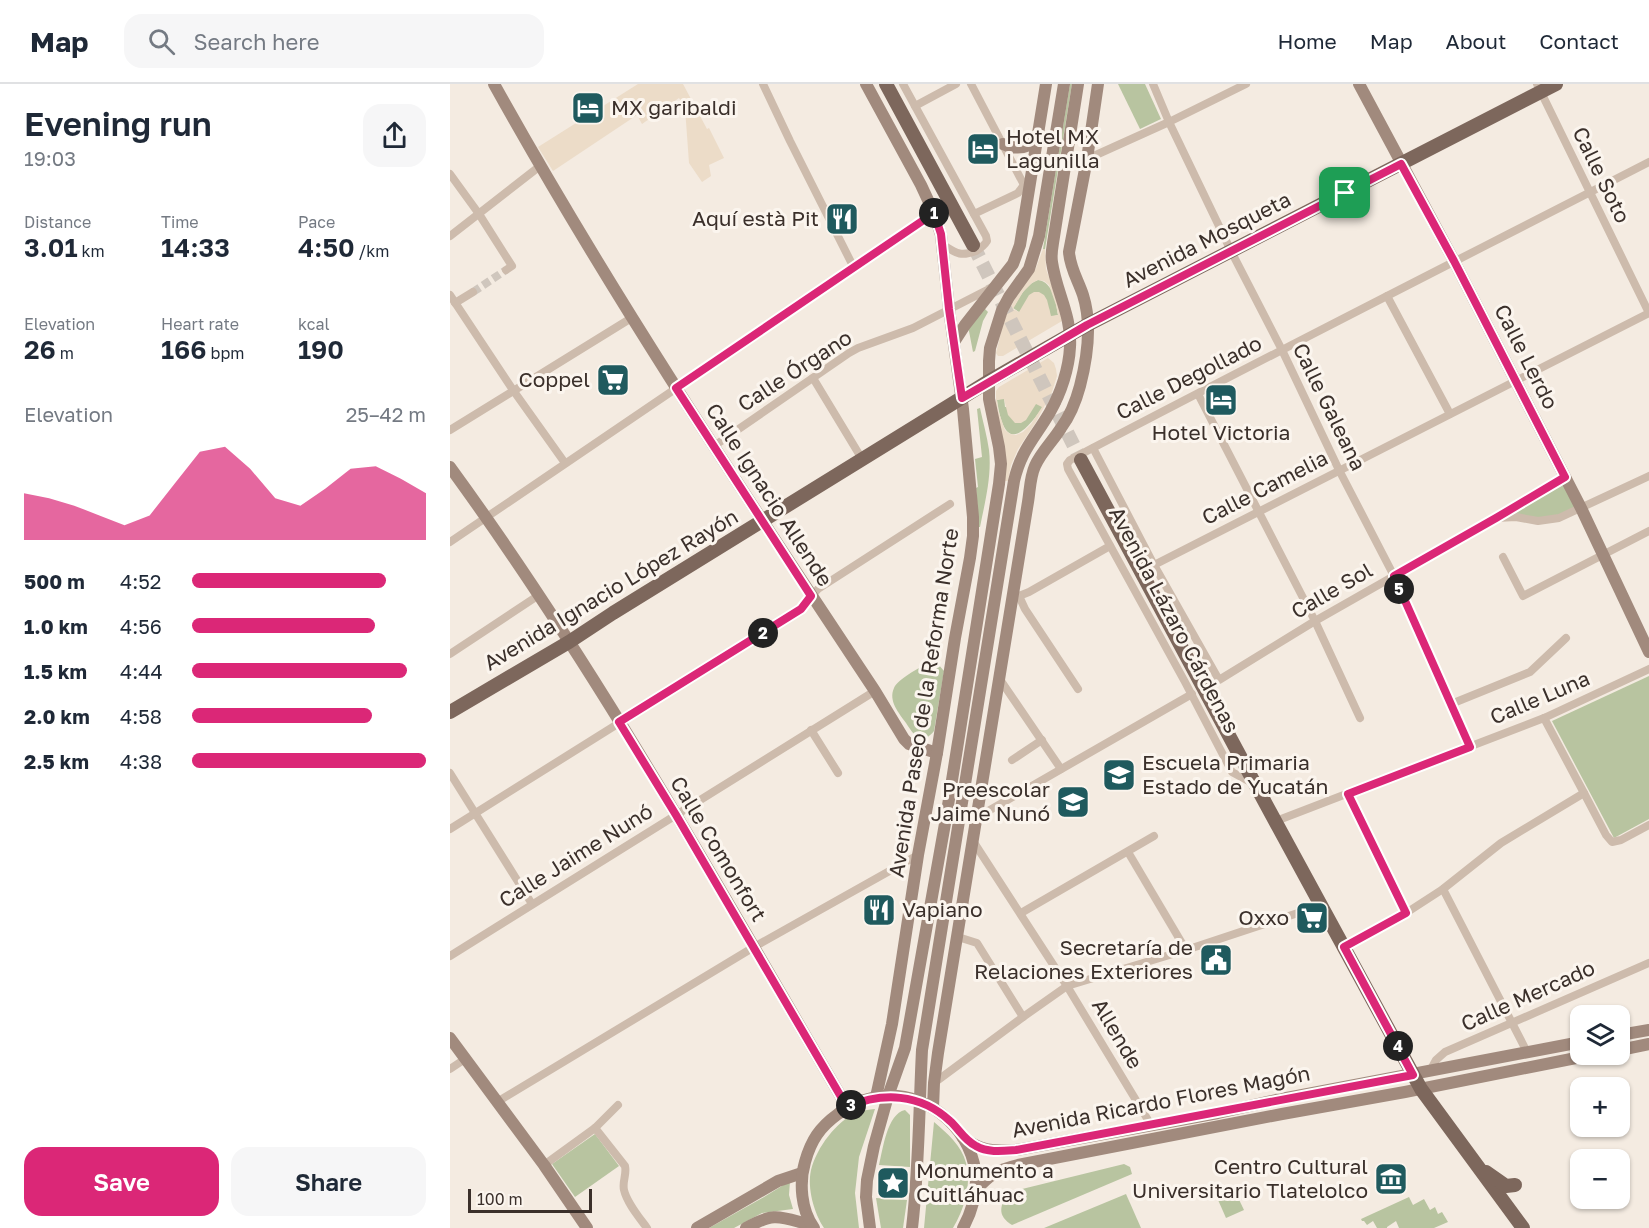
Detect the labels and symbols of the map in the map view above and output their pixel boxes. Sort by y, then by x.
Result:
hotel icon: MX garibaldi [570,90,606,126]
place label: MX garibaldi [611,94,737,120]
street label: Calle Soto [1567,122,1636,227]
place label: Hotel MX Lagunilla [1006,123,1100,173]
hotel icon: Hotel MX Lagunilla [965,131,1001,167]
pin [1319,167,1370,218]
street label: Avenida Mosqueta [1118,186,1295,293]
pin: 1 [919,198,949,228]
restaurant icon: Aquí està Pit [824,201,860,237]
place label: Aquí està Pit [692,205,819,231]
street label: Calle Lerdo [1489,300,1564,413]
street label: Calle Órgano [733,324,856,417]
street label: Calle Degollado [1111,329,1266,425]
street label: Calle Galeana [1288,338,1372,475]
supermarket icon: Coppel [595,362,631,398]
place label: Coppel [518,366,590,392]
hotel icon: Hotel Victoria [1203,382,1239,418]
street label: Calle Ignacio Allende [701,398,839,591]
place label: Hotel Victoria [1152,419,1290,445]
street label: Calle Camelia [1197,444,1332,530]
street label: Avenida Lázaro Cárdenas [1104,502,1246,737]
street label: Avenida Ignacio López Rayón [479,503,742,675]
street label: Avenida Paseo de la Reforma Norte [883,526,963,879]
street label: Calle Sol [1286,556,1377,624]
pin: 5 [1384,574,1414,604]
pin: 2 [748,618,778,648]
street label: Calle Luna [1486,664,1593,730]
place label: Escuela Primaria Estado de Yucatán [1142,749,1328,799]
school or university icon: Escuela Primaria Estado de Yucatán [1101,757,1137,793]
street label: Calle Comonfort [665,771,772,926]
place label: Preescolar Jaime Nunó [931,776,1050,826]
school or university icon: Preescolar Jaime Nunó [1055,784,1091,820]
street label: Calle Jaime Nunó [494,797,657,913]
restaurant icon: Vapiano [861,892,897,928]
place label: Vapiano [902,896,983,922]
supermarket icon: Oxxo [1294,900,1330,936]
place label: Oxxo [1238,904,1289,930]
place label: Secretaría de Relaciones Exteriores [974,934,1193,984]
public building icon: Secretaría de Relaciones Exteriores [1198,942,1234,978]
street label: Calle Mercado [1457,954,1599,1036]
street label: Allende [1087,994,1149,1073]
pin: 4 [1383,1031,1413,1061]
street label: Avenida Ricardo Flores Magón [1009,1059,1312,1143]
pin: 3 [836,1090,866,1120]
place label: Centro Cultural Universitario Tlatelolco [1132,1153,1368,1203]
place label: Monumento a Cuitláhuac [916,1157,1054,1207]
museum icon: Centro Cultural Universitario Tlatelolco [1373,1161,1409,1197]
place icon: Monumento a Cuitláhuac [875,1165,911,1201]
scale bar [468,1186,592,1214]

